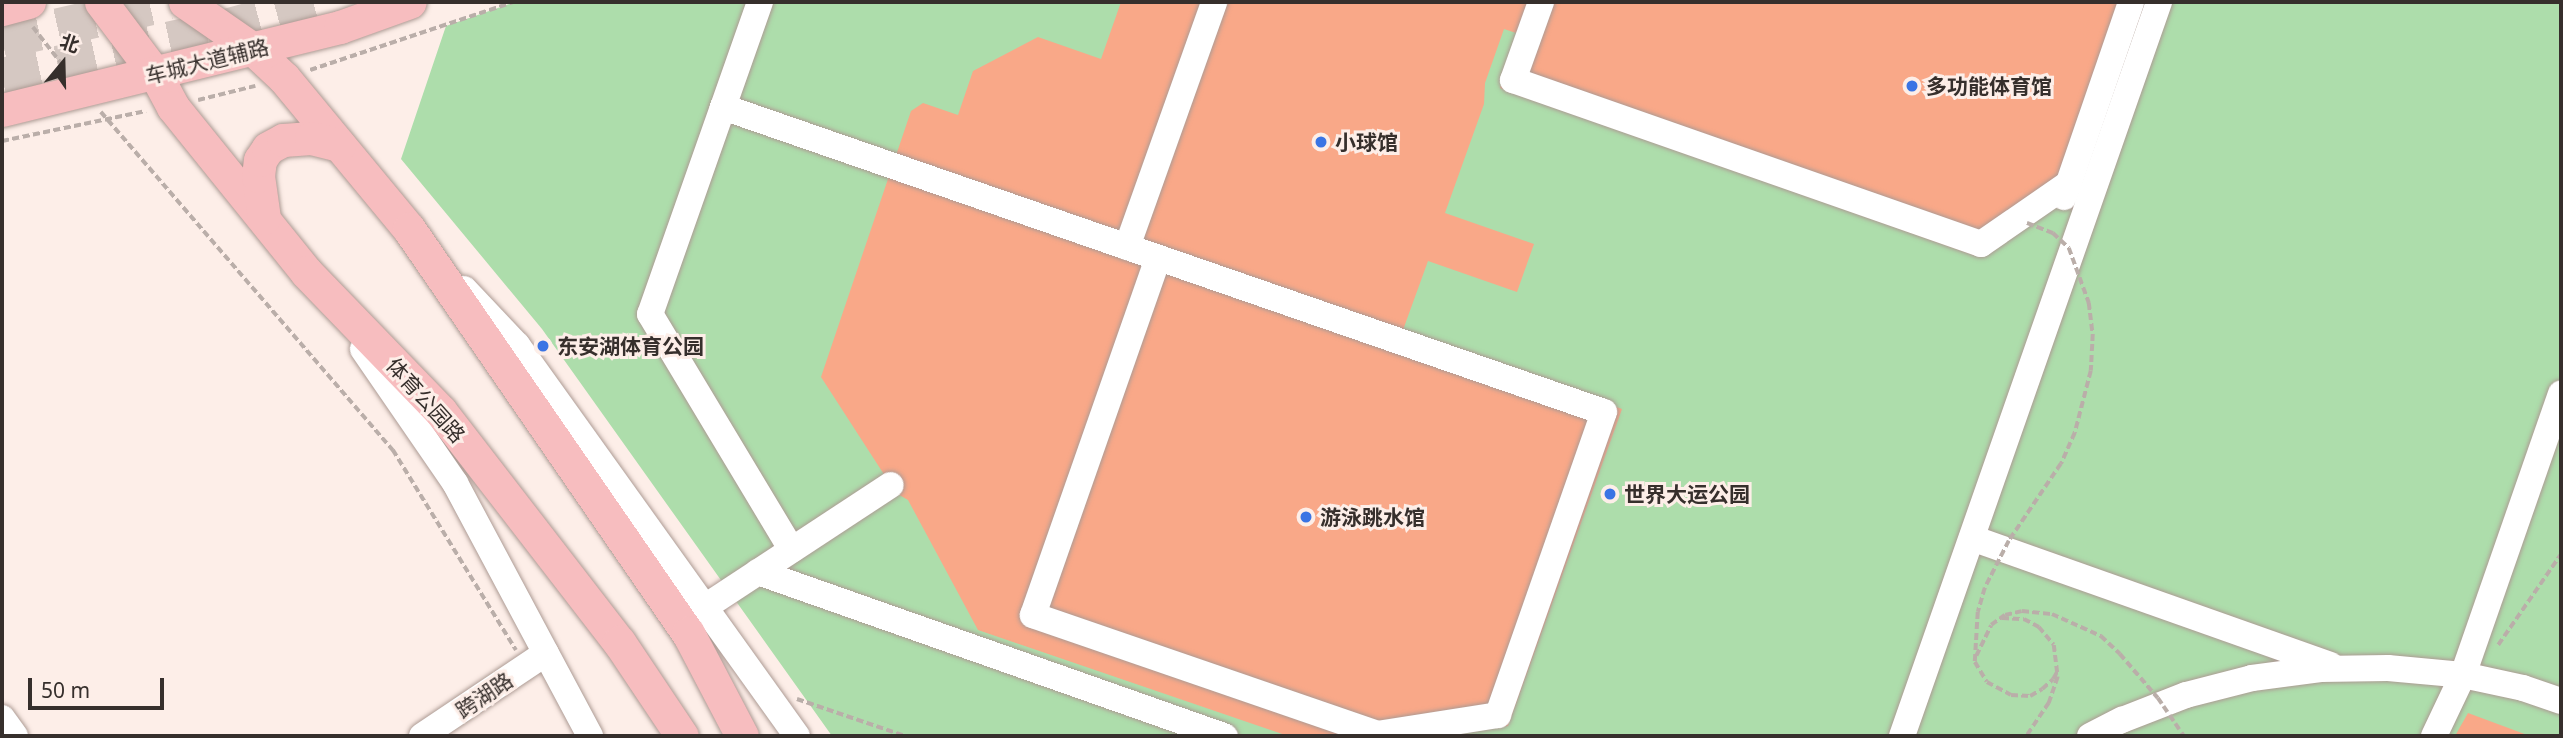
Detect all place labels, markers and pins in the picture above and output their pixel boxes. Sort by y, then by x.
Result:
place label: 多功能体育馆 [1926,73,2052,99]
marker: 多功能体育馆 [1904,78,1920,94]
place label: 小球馆 [1335,129,1398,155]
marker: 小球馆 [1313,134,1329,150]
place label: 东安湖体育公园 [557,333,704,359]
marker: 东安湖体育公园 [535,338,551,354]
place label: 世界大运公园 [1624,481,1750,507]
marker: 世界大运公园 [1602,486,1618,502]
place label: 游泳跳水馆 [1320,504,1425,530]
marker: 游泳跳水馆 [1298,509,1314,525]

